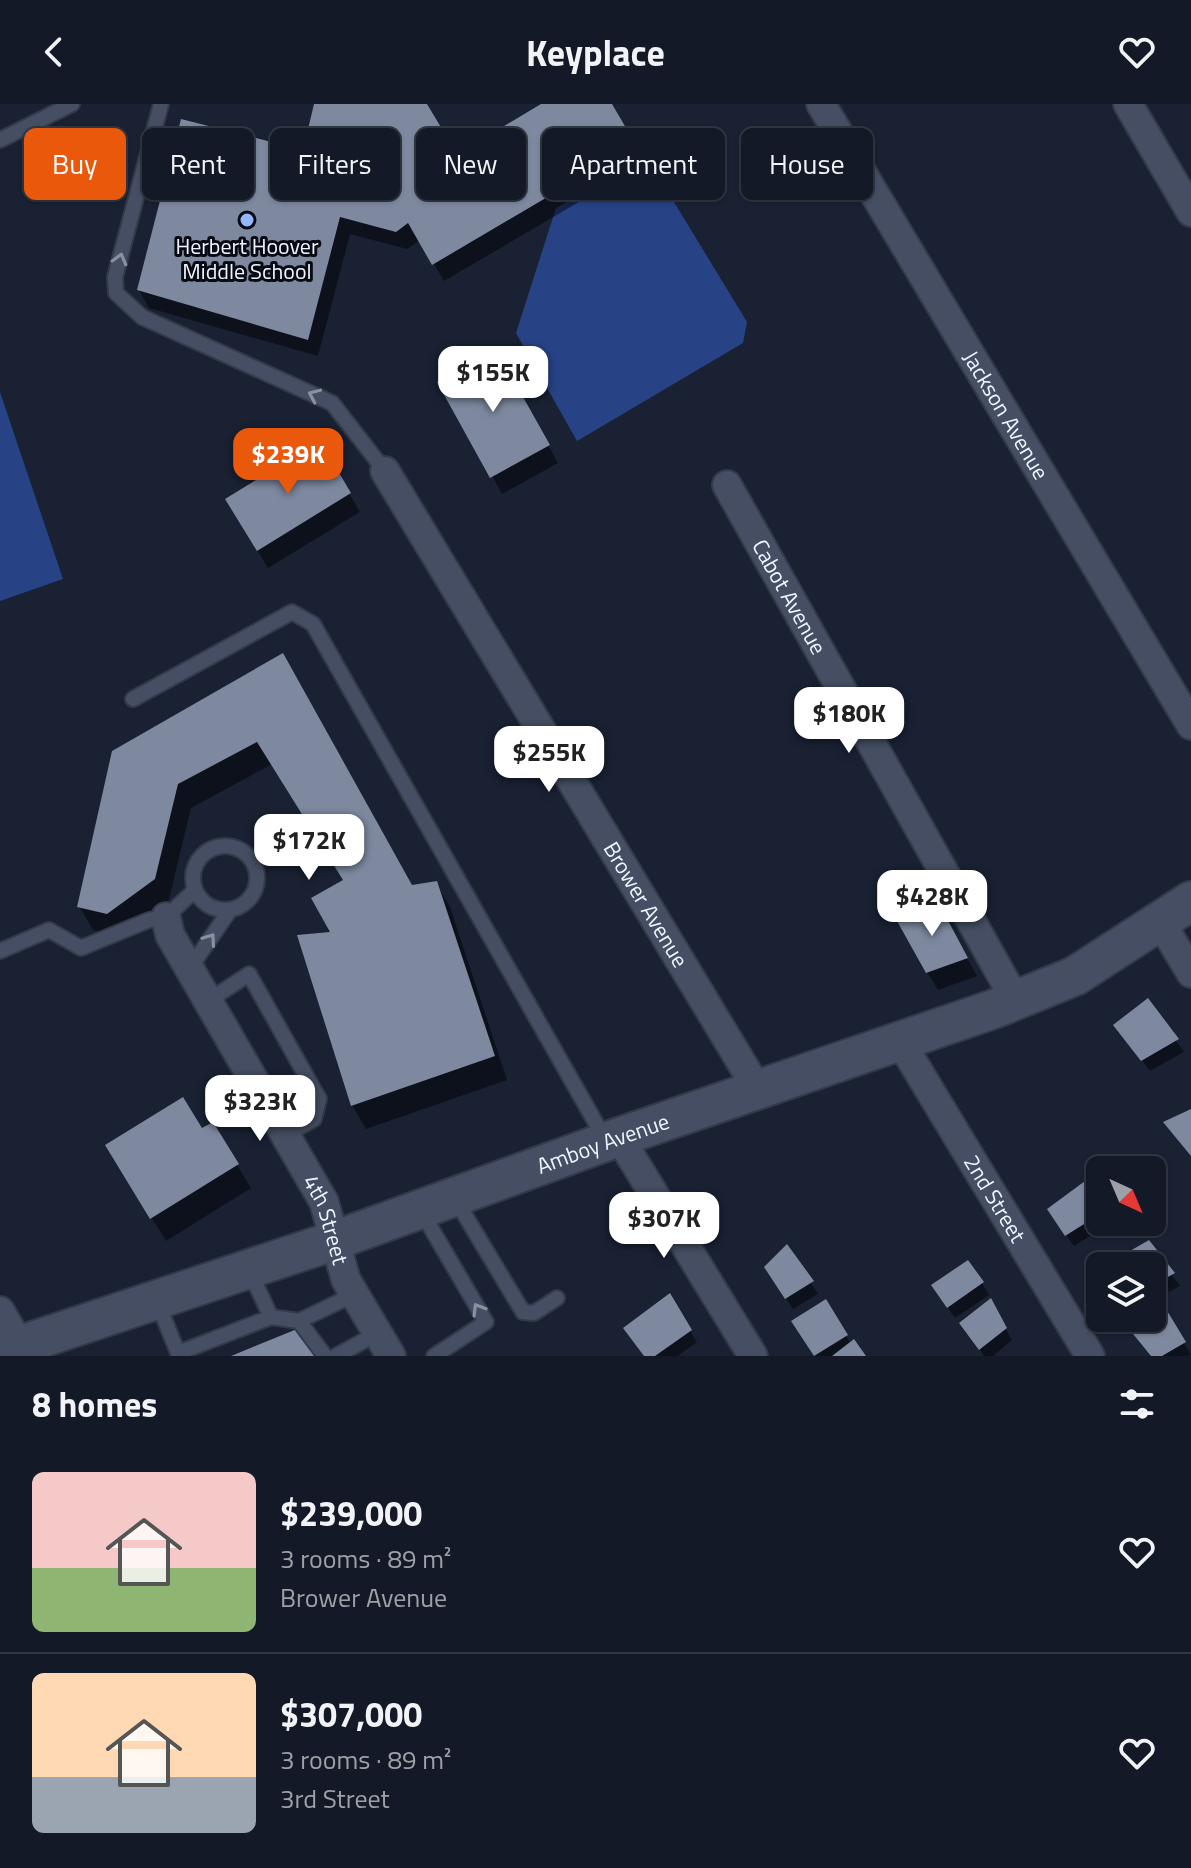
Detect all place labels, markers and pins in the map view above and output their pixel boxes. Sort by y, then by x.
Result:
marker: Herbert Hoover Middle School [238,211,256,229]
place label: Herbert Hoover Middle School [175,229,319,288]
pin: $155K [437,346,549,414]
pin: $239K [232,428,344,496]
pin: $180K [793,687,905,755]
pin: $255K [493,726,605,794]
pin: $172K [253,814,365,882]
pin: $428K [876,870,988,938]
pin: $323K [204,1075,316,1143]
pin: $307K [608,1192,720,1260]

